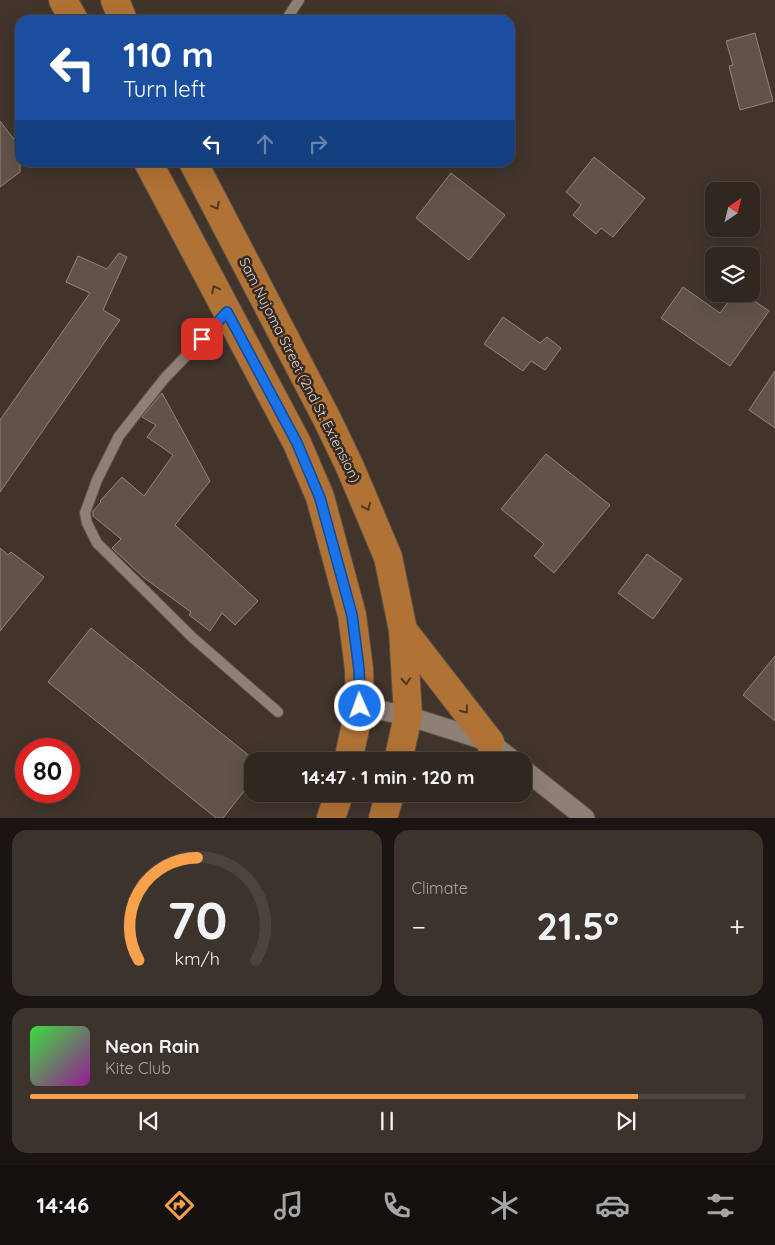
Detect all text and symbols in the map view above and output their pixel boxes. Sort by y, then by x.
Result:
text: 110 m [123,32,214,76]
icon: left [40,35,105,100]
text: Turn left [123,75,206,103]
icon: left [198,130,226,158]
icon: ahead [251,130,279,158]
icon: right [304,130,332,158]
north arrow [705,182,760,238]
map controls [705,182,760,302]
one-way arrow [210,200,220,209]
button: layers [705,247,760,302]
street label: Sam Nujoma Street (2nd St. Extension) [235,254,365,486]
one-way arrow [211,285,221,294]
pin [181,318,223,360]
icon: arrive [188,325,216,353]
one-way arrow [361,503,371,511]
one-way arrow [400,678,411,686]
position arrow [333,679,385,731]
one-way arrow [459,704,468,714]
speed limit sign: 80 [15,738,80,803]
text: 14:47 · 1 min · 120 m [301,765,475,789]
text: Climate [412,878,468,898]
text: 70 [167,887,227,952]
text: 21.5° [536,902,619,950]
text: − [412,909,426,944]
text: + [729,909,745,944]
text: km/h [174,947,219,969]
text: Neon Rain [105,1034,200,1058]
text: Kite Club [105,1058,171,1078]
icon: previous [135,1107,163,1135]
icon: pause [373,1107,401,1135]
icon: next [612,1107,640,1135]
icon: directions [162,1188,197,1223]
icon: music [271,1188,306,1223]
icon: phone [379,1188,414,1223]
icon: climate [487,1188,522,1223]
icon: car [595,1188,630,1223]
icon: filters [703,1188,738,1223]
text: 14:46 [37,1191,89,1219]

